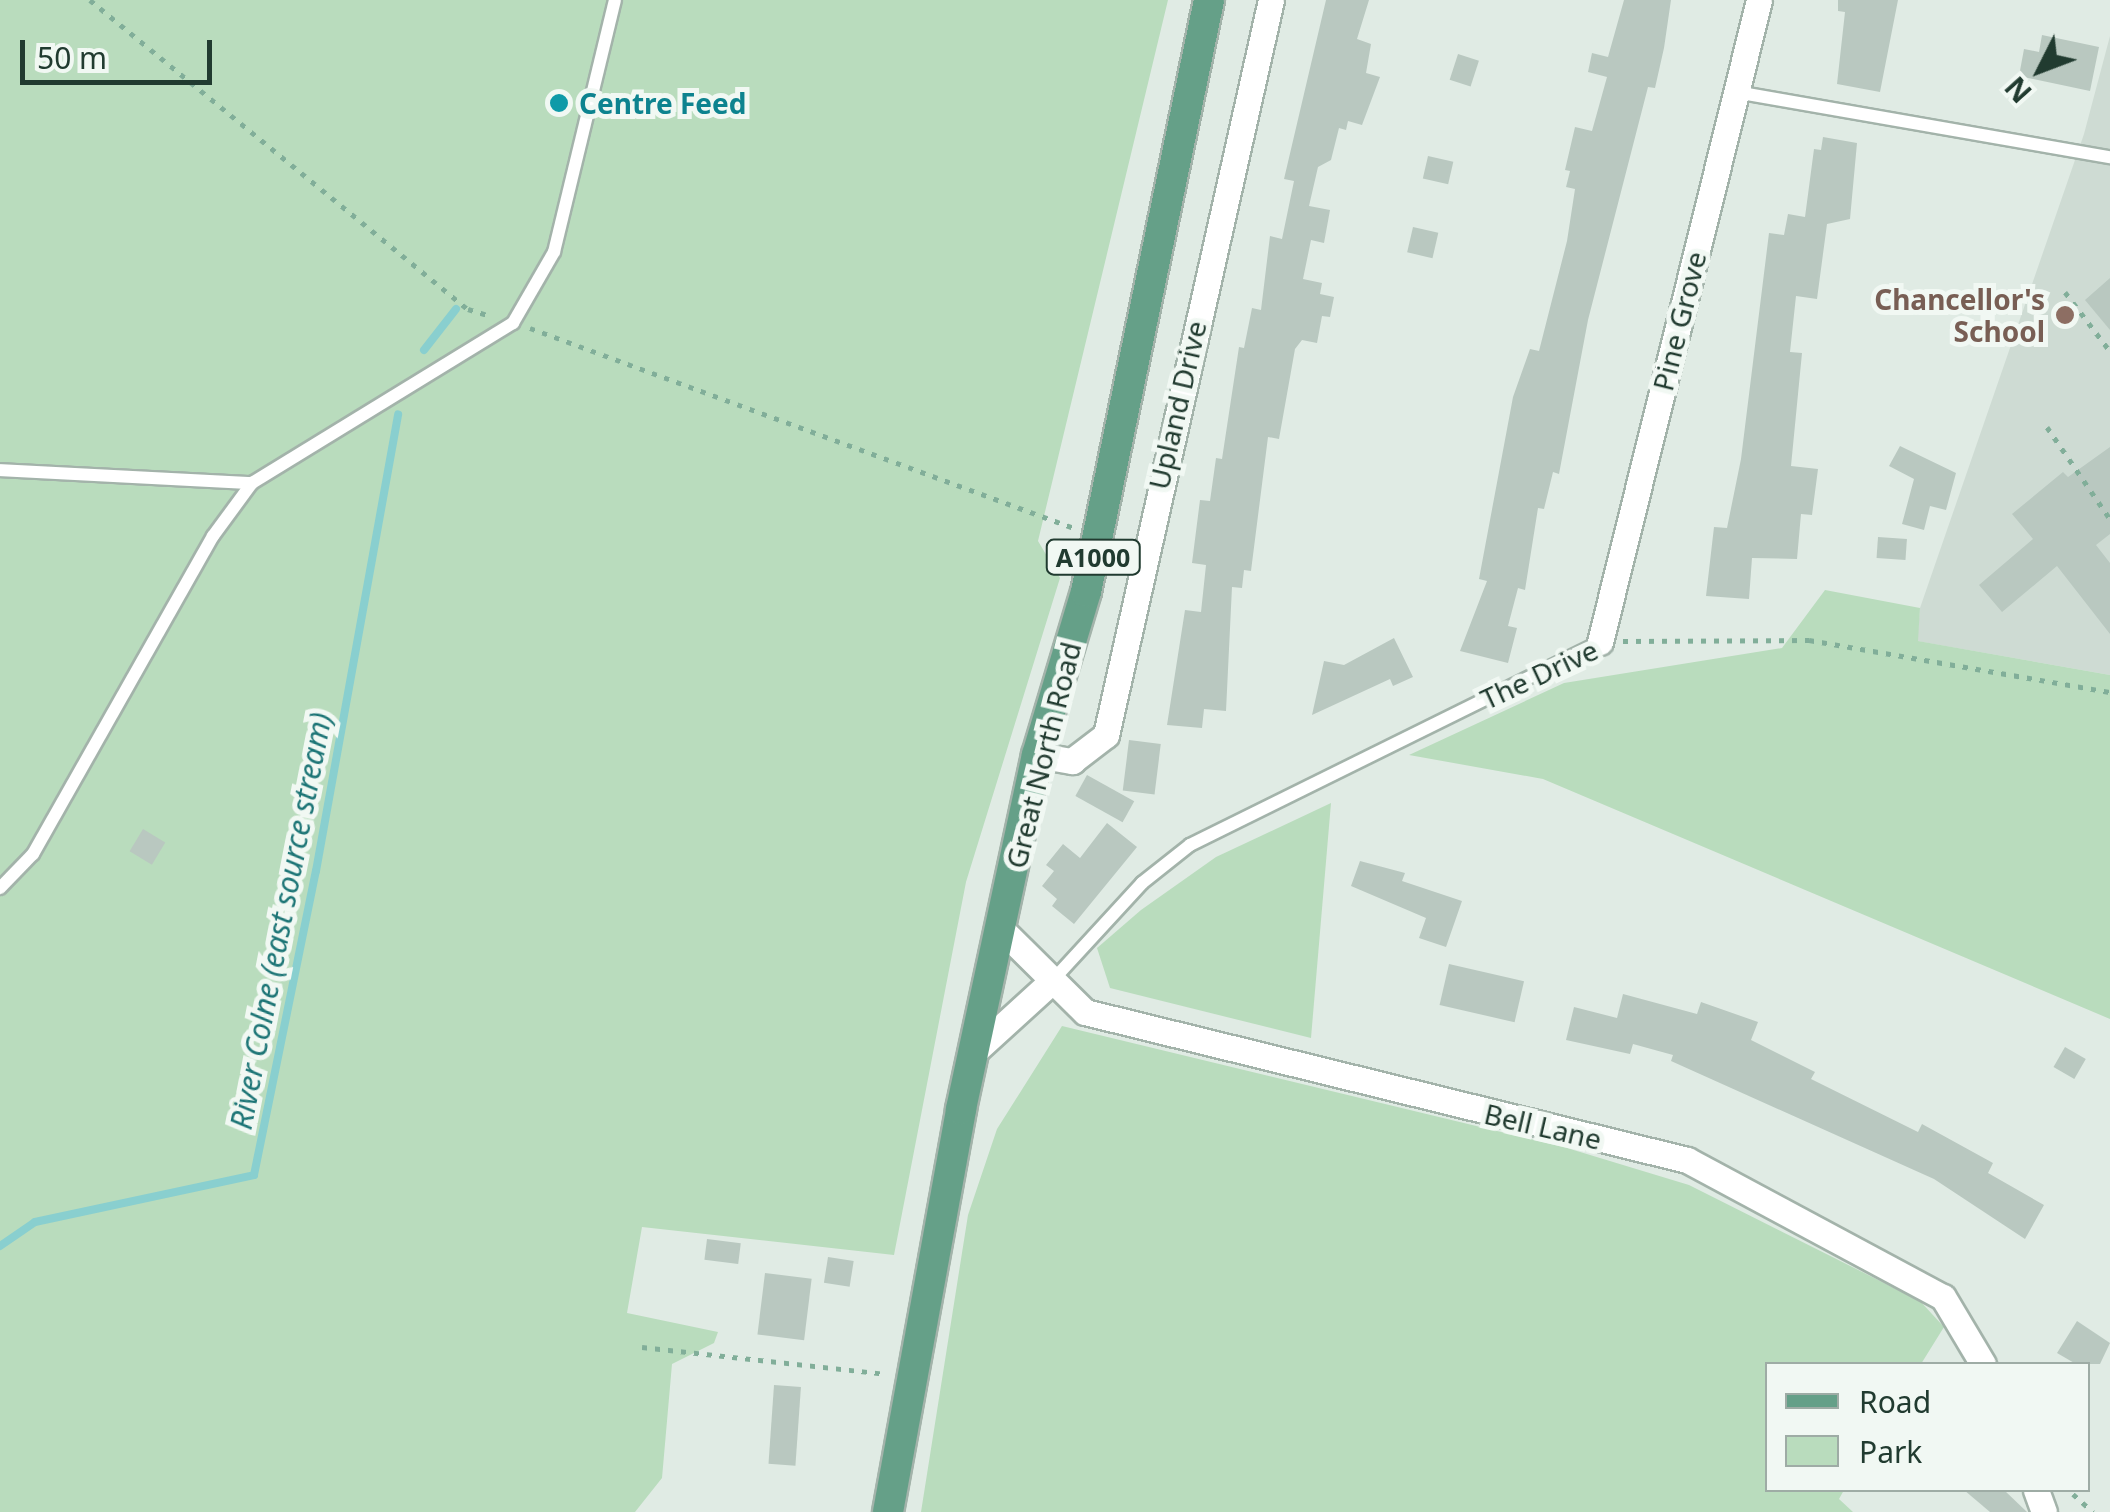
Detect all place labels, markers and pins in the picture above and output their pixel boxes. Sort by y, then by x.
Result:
place label: Centre Feed [579,86,746,120]
marker: Centre Feed [548,92,570,114]
place label: Chancellor's School [1874,282,2045,348]
marker: Chancellor's School [2054,304,2076,326]

